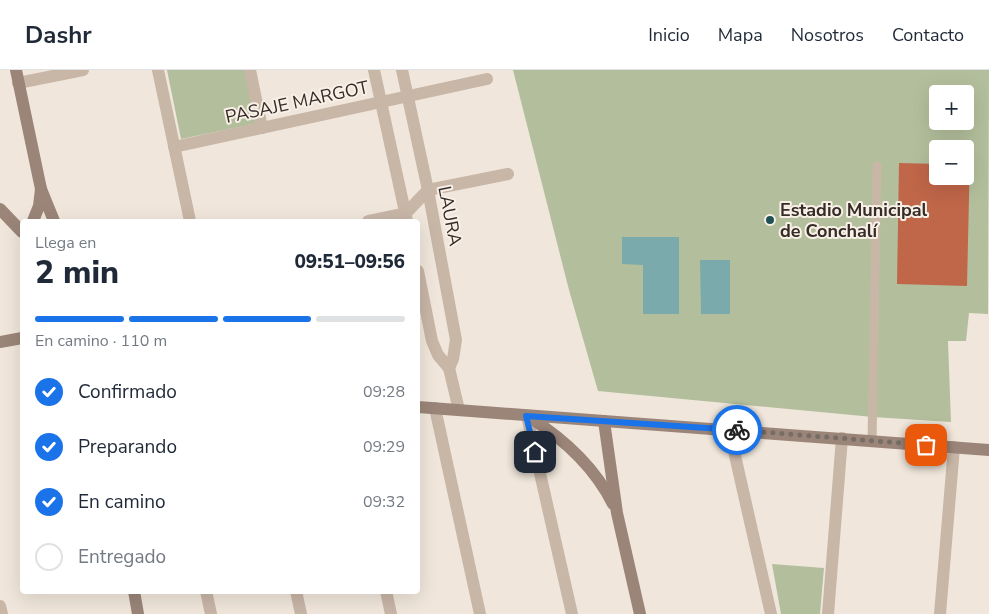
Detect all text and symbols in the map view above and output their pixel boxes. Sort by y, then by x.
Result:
text: Dashr [25,19,92,51]
text: Inicio [648,23,690,47]
text: Mapa [718,23,763,47]
text: Nosotros [791,23,864,47]
text: Contacto [892,23,964,47]
street label: PASAJE MARGOT [223,75,371,129]
map controls [929,85,974,185]
button: + [929,85,974,130]
button: − [929,140,974,185]
street label: LAURA [432,184,468,248]
place label: Estadio Municipal de Conchalí [780,198,928,243]
marker: Estadio Municipal de Conchalí [764,214,776,226]
text: Llega en [35,232,96,254]
text: 09:51–09:56 [294,249,405,275]
text: 2 min [35,251,119,294]
text: En camino · 110 m [35,330,167,352]
icon: check [35,378,63,406]
text: Confirmado [78,379,177,405]
text: 09:28 [363,381,405,403]
courier [712,405,762,455]
icon: bike [723,416,751,444]
pin [905,424,947,466]
pin [514,431,556,473]
icon: bag [912,431,940,459]
icon: check [35,433,63,461]
text: Preparando [78,434,177,460]
text: 09:29 [363,436,405,458]
icon: home [521,438,549,466]
icon: check [35,488,63,516]
text: En camino [78,489,166,515]
text: 09:32 [363,491,405,513]
text: Entregado [78,544,166,570]

